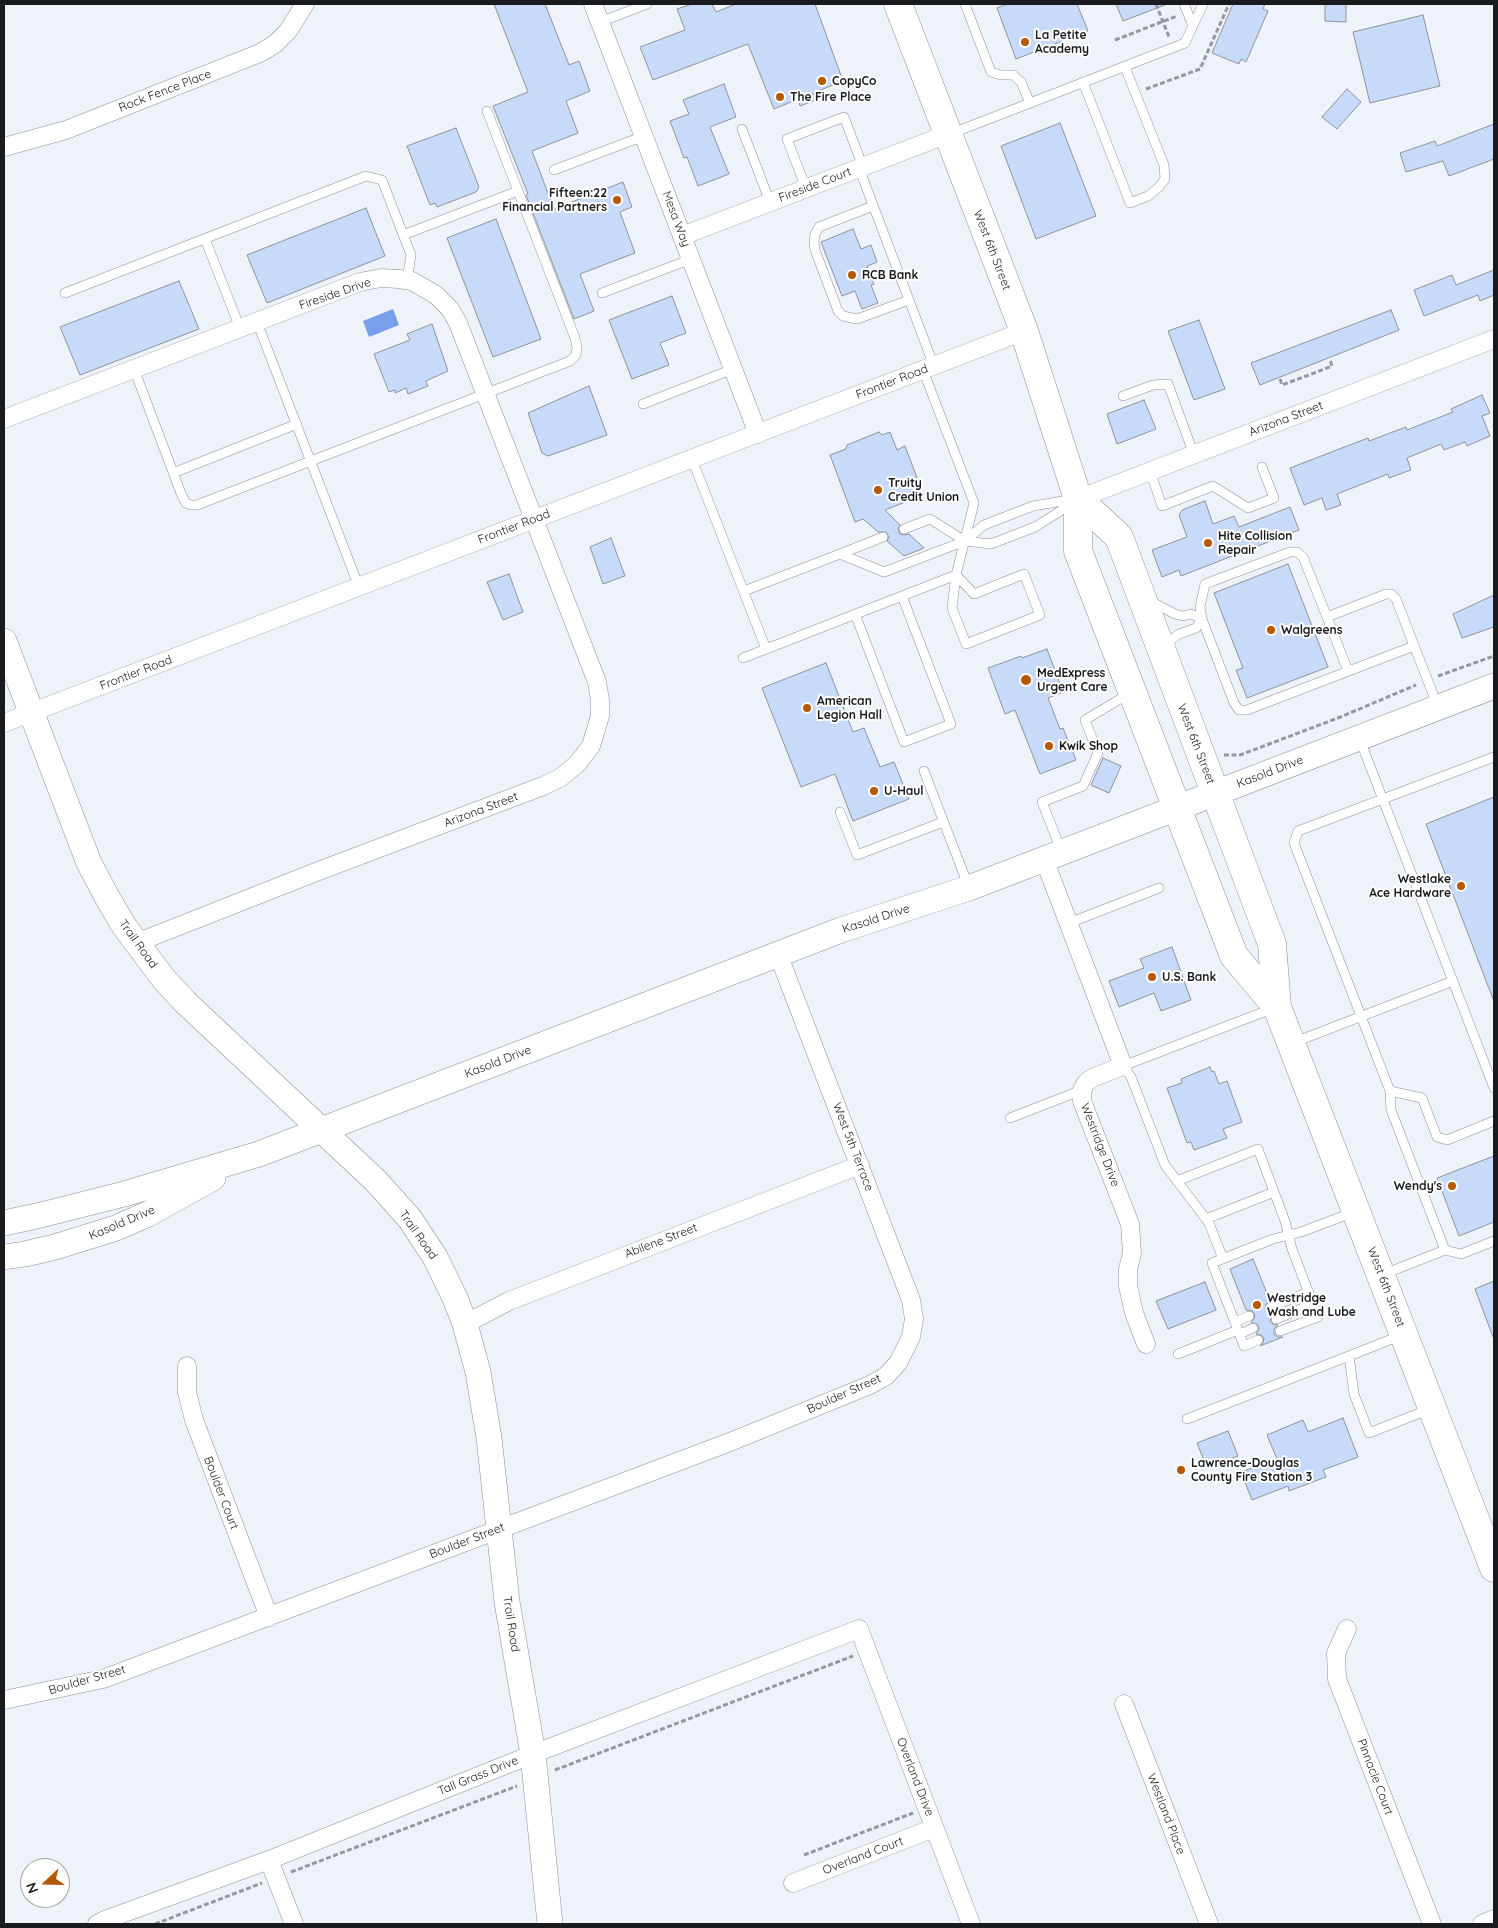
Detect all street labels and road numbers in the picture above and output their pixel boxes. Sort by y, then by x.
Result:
street label: Rock Fence Place [117,67,213,115]
street label: Fireside Court [777,165,853,205]
street label: Mesa Way [659,189,693,249]
street label: West 6th Street [970,208,1014,292]
street label: Fireside Drive [297,275,373,313]
street label: Frontier Road [854,362,930,402]
street label: Arizona Street [1247,398,1325,440]
street label: Frontier Road [476,507,552,547]
street label: Frontier Road [98,653,174,693]
street label: West 6th Street [1174,702,1218,786]
street label: Kasold Drive [1235,753,1305,791]
street label: Arizona Street [442,789,520,831]
street label: Kasold Drive [840,901,912,937]
street label: Trail Road [116,917,160,971]
street label: Kasold Drive [463,1043,533,1081]
street label: West 5th Terrace [829,1101,877,1193]
street label: Westridge Drive [1077,1101,1123,1189]
street label: Kasold Drive [87,1203,157,1243]
street label: Trail Road [396,1208,440,1262]
street label: Abilene Street [623,1221,699,1261]
street label: West 6th Street [1364,1245,1408,1329]
street label: Boulder Street [805,1371,883,1417]
street label: Boulder Court [200,1454,242,1532]
street label: Boulder Street [427,1520,507,1562]
street label: Trail Road [499,1595,523,1653]
street label: Boulder Street [47,1662,127,1698]
street label: Overland Drive [893,1736,937,1818]
street label: Pinnacle Court [1354,1737,1396,1817]
street label: Tall Grass Drive [436,1753,520,1799]
street label: Westland Place [1144,1771,1188,1857]
street label: Overland Court [821,1834,905,1878]

